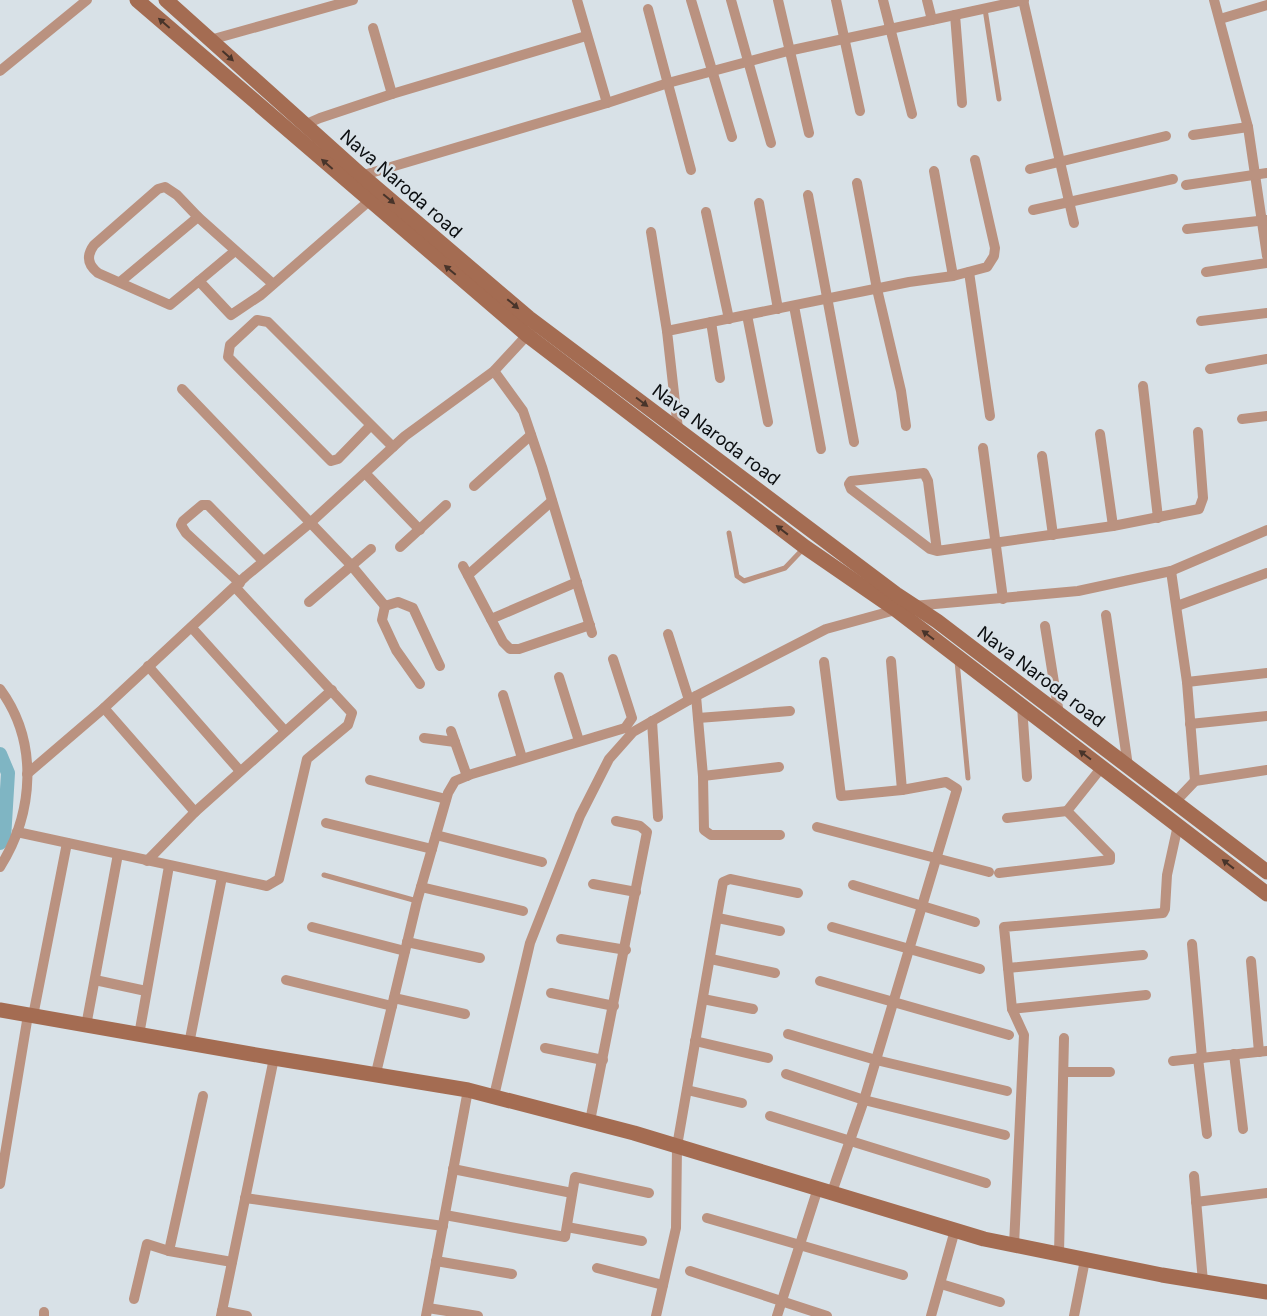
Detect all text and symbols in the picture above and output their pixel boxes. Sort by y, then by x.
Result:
one-way arrow [158,18,171,29]
one-way arrow [222,50,234,62]
street label: Nava Naroda road [336,125,466,242]
one-way arrow [321,158,333,170]
one-way arrow [382,193,394,205]
one-way arrow [444,264,457,275]
one-way arrow [506,299,519,310]
street label: Nava Naroda road [648,380,784,489]
one-way arrow [635,397,648,408]
one-way arrow [775,525,789,535]
street label: Nava Naroda road [973,622,1109,731]
one-way arrow [922,629,935,640]
one-way arrow [1079,749,1092,760]
one-way arrow [1222,858,1235,869]

